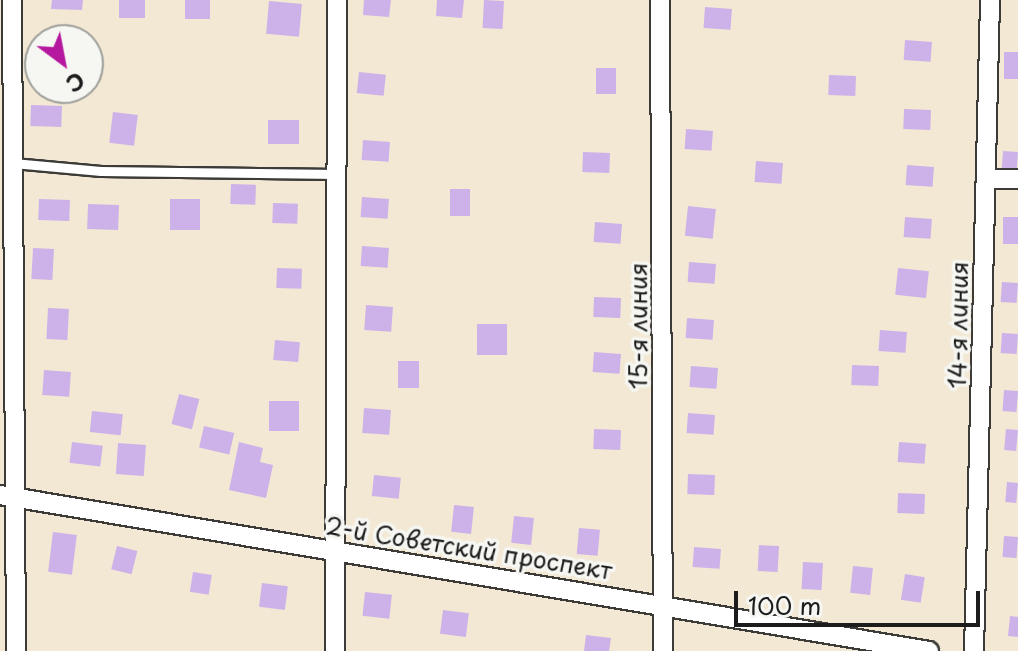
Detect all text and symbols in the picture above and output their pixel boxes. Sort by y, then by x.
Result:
north arrow [24,24,104,104]
text: С [60,65,92,101]
street label: 14-я линия [942,261,974,389]
street label: 15-я линия [624,262,652,390]
street label: 2-й Советский проспект [323,511,615,585]
scale bar [738,575,984,625]
text: 100 m [748,587,821,623]

